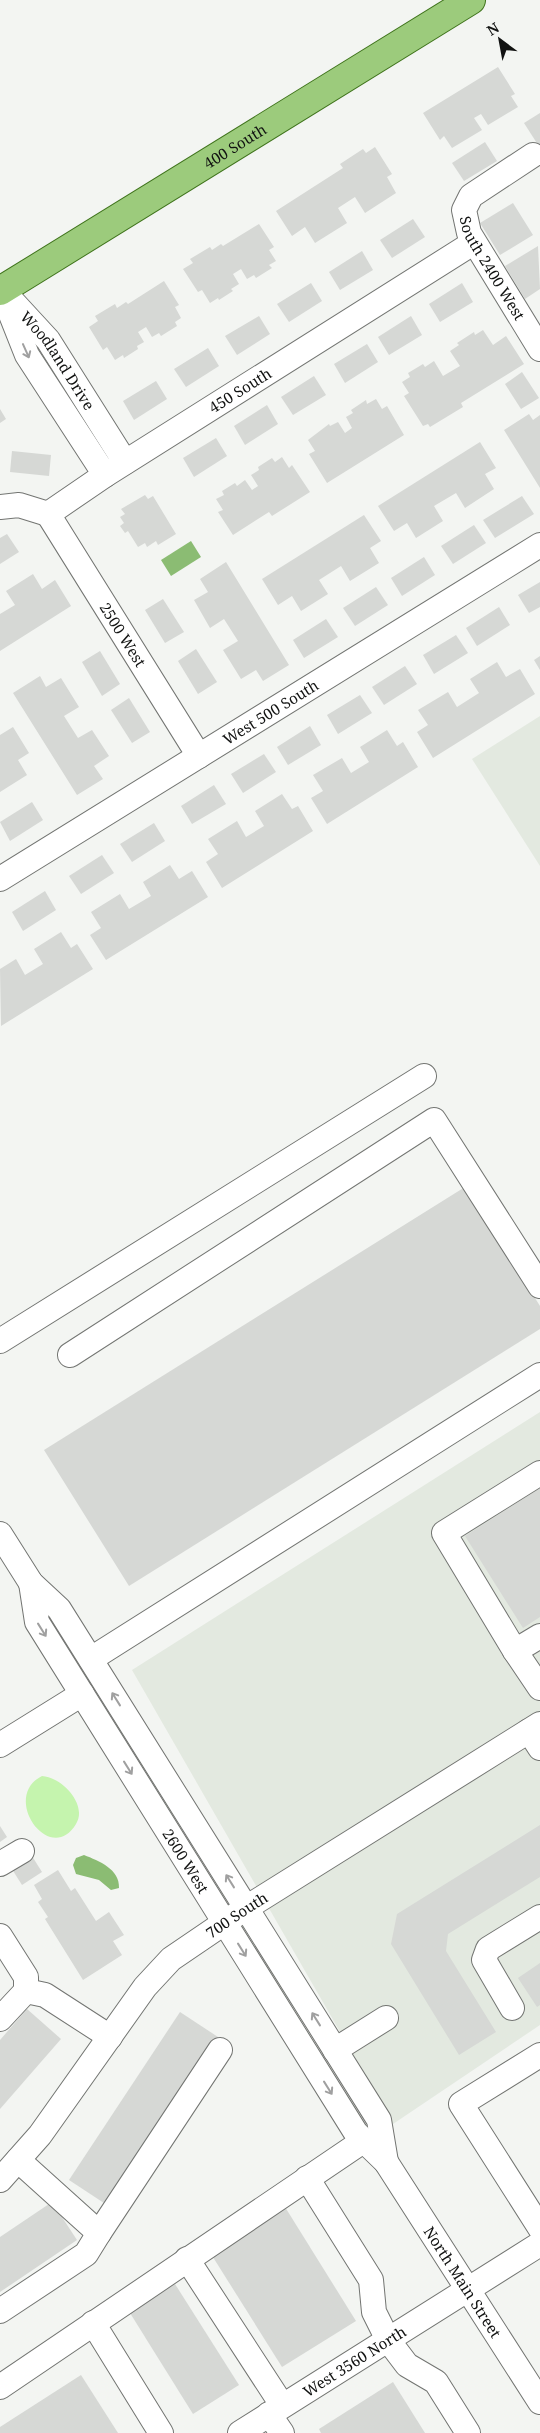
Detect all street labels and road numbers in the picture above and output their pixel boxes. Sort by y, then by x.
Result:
street label: 400 South [200,119,270,173]
street label: South 2400 West [456,214,530,324]
street label: Woodland Drive [16,307,100,414]
street label: 450 South [205,363,275,417]
street label: 2500 West [96,598,151,670]
street label: West 500 South [219,674,322,749]
street label: 2600 West [158,1825,214,1897]
street label: 700 South [202,1887,272,1943]
street label: North Main Street [420,2222,506,2341]
street label: West 3560 North [299,2321,410,2401]

